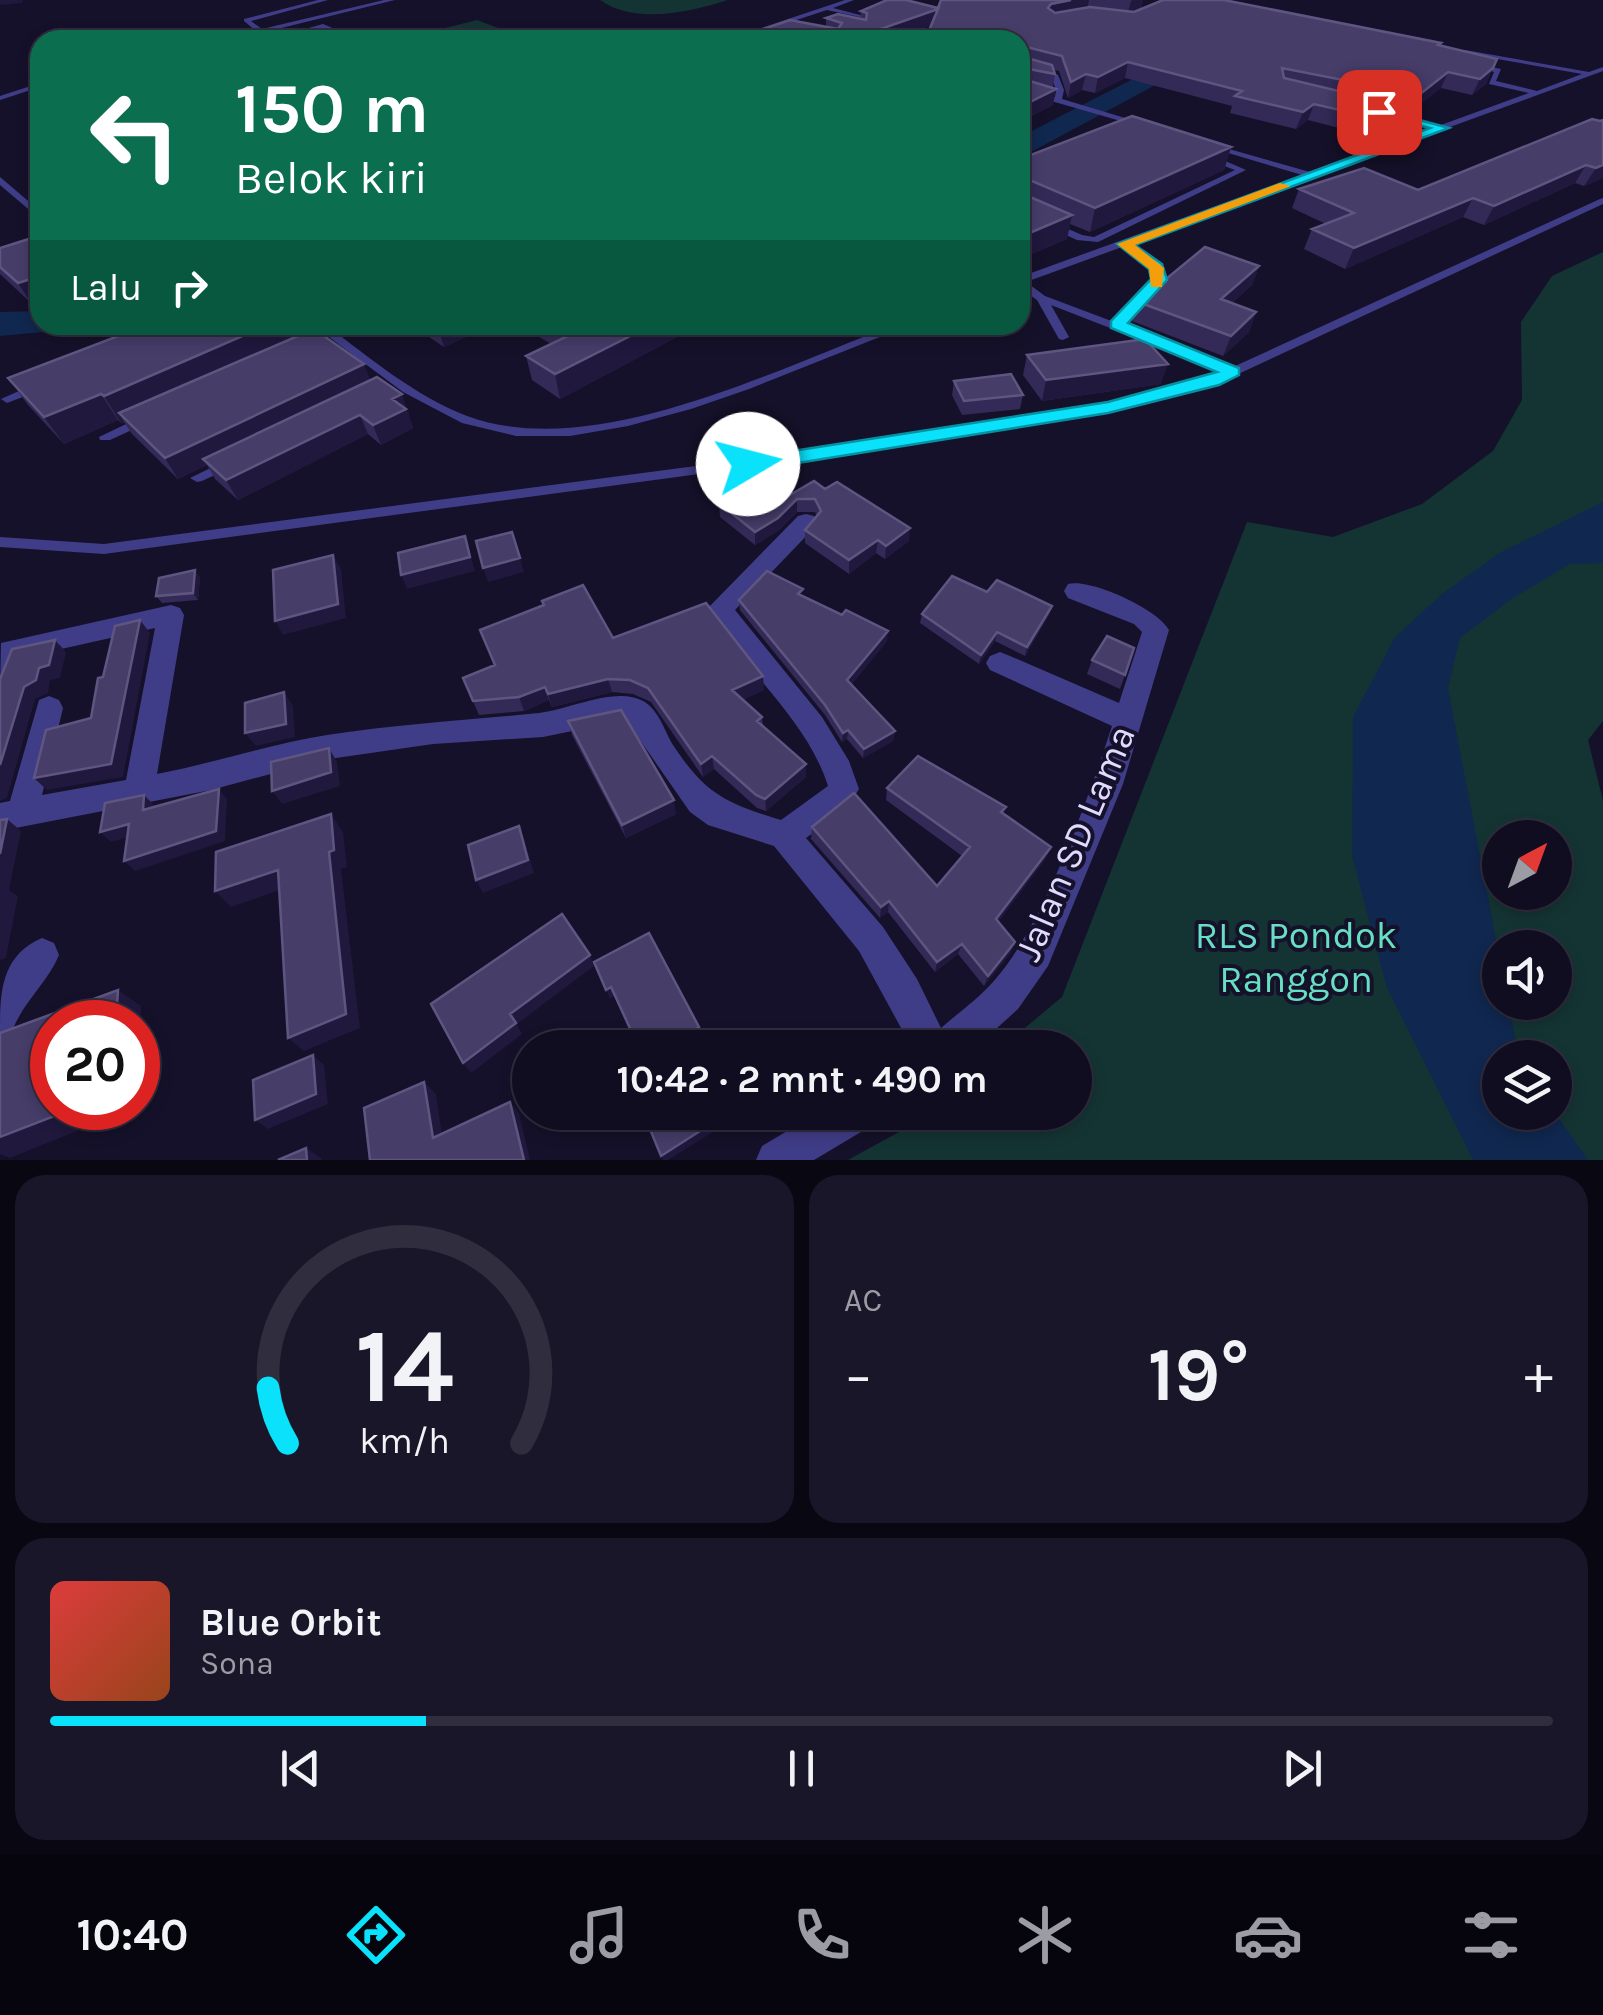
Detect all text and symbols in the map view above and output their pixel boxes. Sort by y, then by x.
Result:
text: 150 m [235,68,429,150]
icon: left [70,70,200,200]
pin [1337,70,1422,155]
icon: arrive [1352,85,1407,140]
text: Belok kiri [235,152,428,204]
icon: right [162,260,217,315]
text: Lalu [70,265,142,310]
position arrow [696,412,800,516]
street label: Jalan SD Lama [1005,718,1145,968]
north arrow [1482,820,1572,910]
map controls [1482,820,1572,1130]
park label: RLS Pondok Ranggon [1195,913,1397,1002]
button: sound [1482,930,1572,1020]
speed limit sign: 20 [30,1000,160,1130]
button: layers [1482,1040,1572,1130]
text: 10:42 · 2 mnt · 490 m [616,1057,988,1102]
text: AC [844,1282,882,1319]
text: 14 [355,1306,454,1427]
text: 19° [1148,1331,1249,1419]
text: − [844,1343,873,1407]
text: + [1524,1343,1553,1407]
text: km/h [359,1420,450,1462]
text: Blue Orbit [200,1600,381,1645]
text: Sona [200,1645,274,1682]
icon: previous [273,1741,328,1796]
icon: pause [774,1741,829,1796]
icon: next [1275,1741,1330,1796]
icon: directions [341,1900,411,1970]
icon: music [564,1900,634,1970]
icon: phone [787,1900,857,1970]
icon: climate [1010,1900,1080,1970]
icon: car [1233,1900,1303,1970]
icon: filters [1456,1900,1526,1970]
text: 10:40 [77,1909,188,1961]

